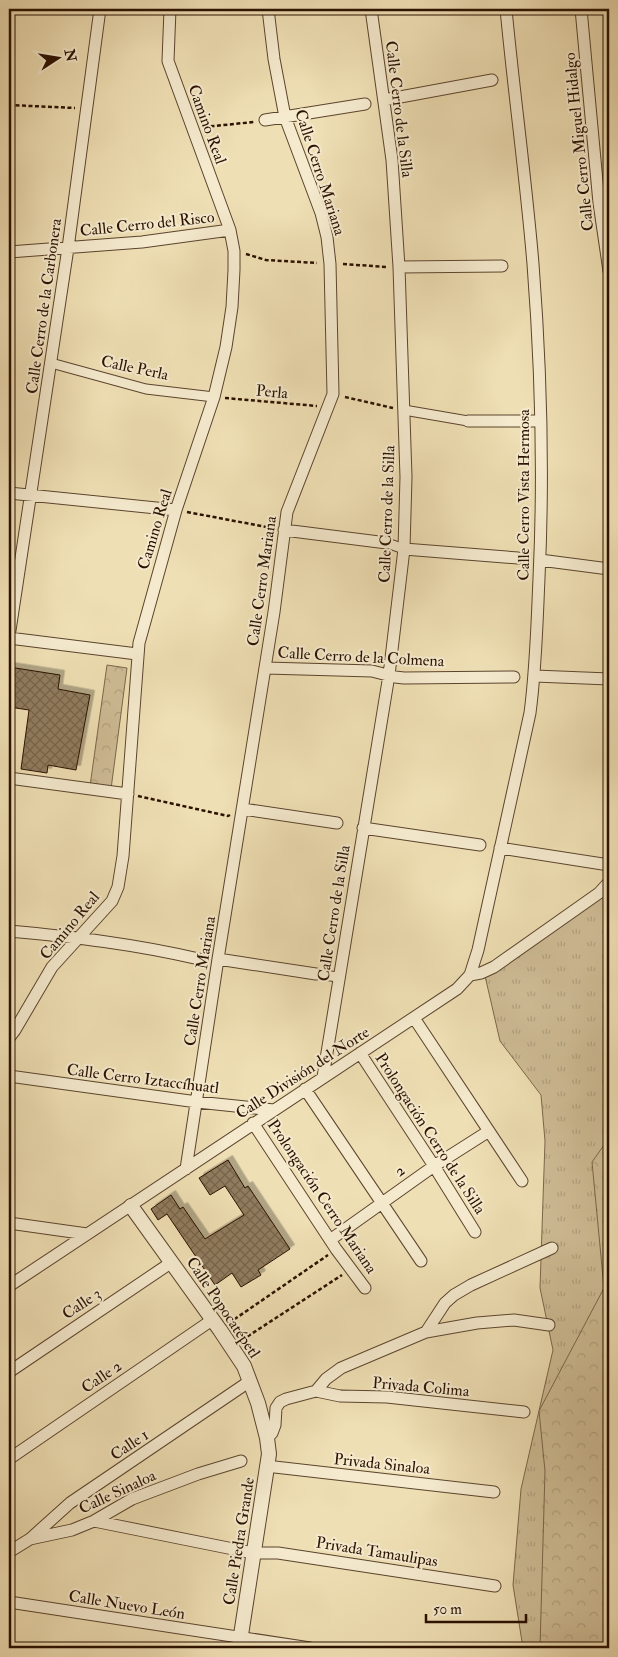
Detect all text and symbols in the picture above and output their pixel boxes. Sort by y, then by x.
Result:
north arrow [32,32,82,82]
street label: Calle Cerro de la Silla [381,40,417,179]
text: N [60,47,80,64]
street label: Calle Cerro Miguel Hidalgo [560,51,598,232]
street label: Camino Real [183,82,231,167]
street label: Calle Cerro Mariana [290,107,350,238]
street label: Calle Cerro del Risco [79,207,216,241]
street label: Calle Cerro de la Carbonera [22,217,66,395]
street label: Calle Perla [99,351,171,385]
street label: Perla [255,381,289,403]
street label: Calle Cerro Vista Hermosa [514,409,534,581]
street label: Calle Cerro de la Silla [375,445,399,583]
street label: Camino Real [133,487,177,572]
street label: Calle Cerro Mariana [243,514,281,648]
street label: Calle Cerro de la Colmena [277,643,445,671]
street label: Calle Cerro de la Silla [313,843,355,983]
street label: Camino Real [35,887,104,964]
street label: Calle Cerro Mariana [180,914,220,1048]
street label: Calle División del Norte [232,1022,373,1124]
street label: Prolongación Cerro de la Silla [370,1049,490,1218]
street label: Calle Cerro Iztaccíhuatl [66,1060,220,1098]
street label: Prolongación Cerro Mariana [263,1115,382,1278]
street label: 2 [391,1160,409,1181]
street label: Calle Popocatépetl [181,1253,264,1363]
street label: Calle 3 [58,1284,105,1324]
street label: Calle 2 [78,1356,126,1398]
street label: Privada Colima [372,1373,471,1401]
street label: Calle 1 [106,1425,153,1465]
street label: Privada Sinaloa [333,1449,432,1479]
street label: Calle Sinaloa [76,1465,159,1518]
street label: Calle Piedra Grande [219,1476,259,1606]
street label: Privada Tamaulipas [314,1532,439,1572]
street label: Calle Nuevo León [67,1586,186,1624]
scale bar [426,1592,526,1624]
text: 50 m [433,1600,462,1619]

